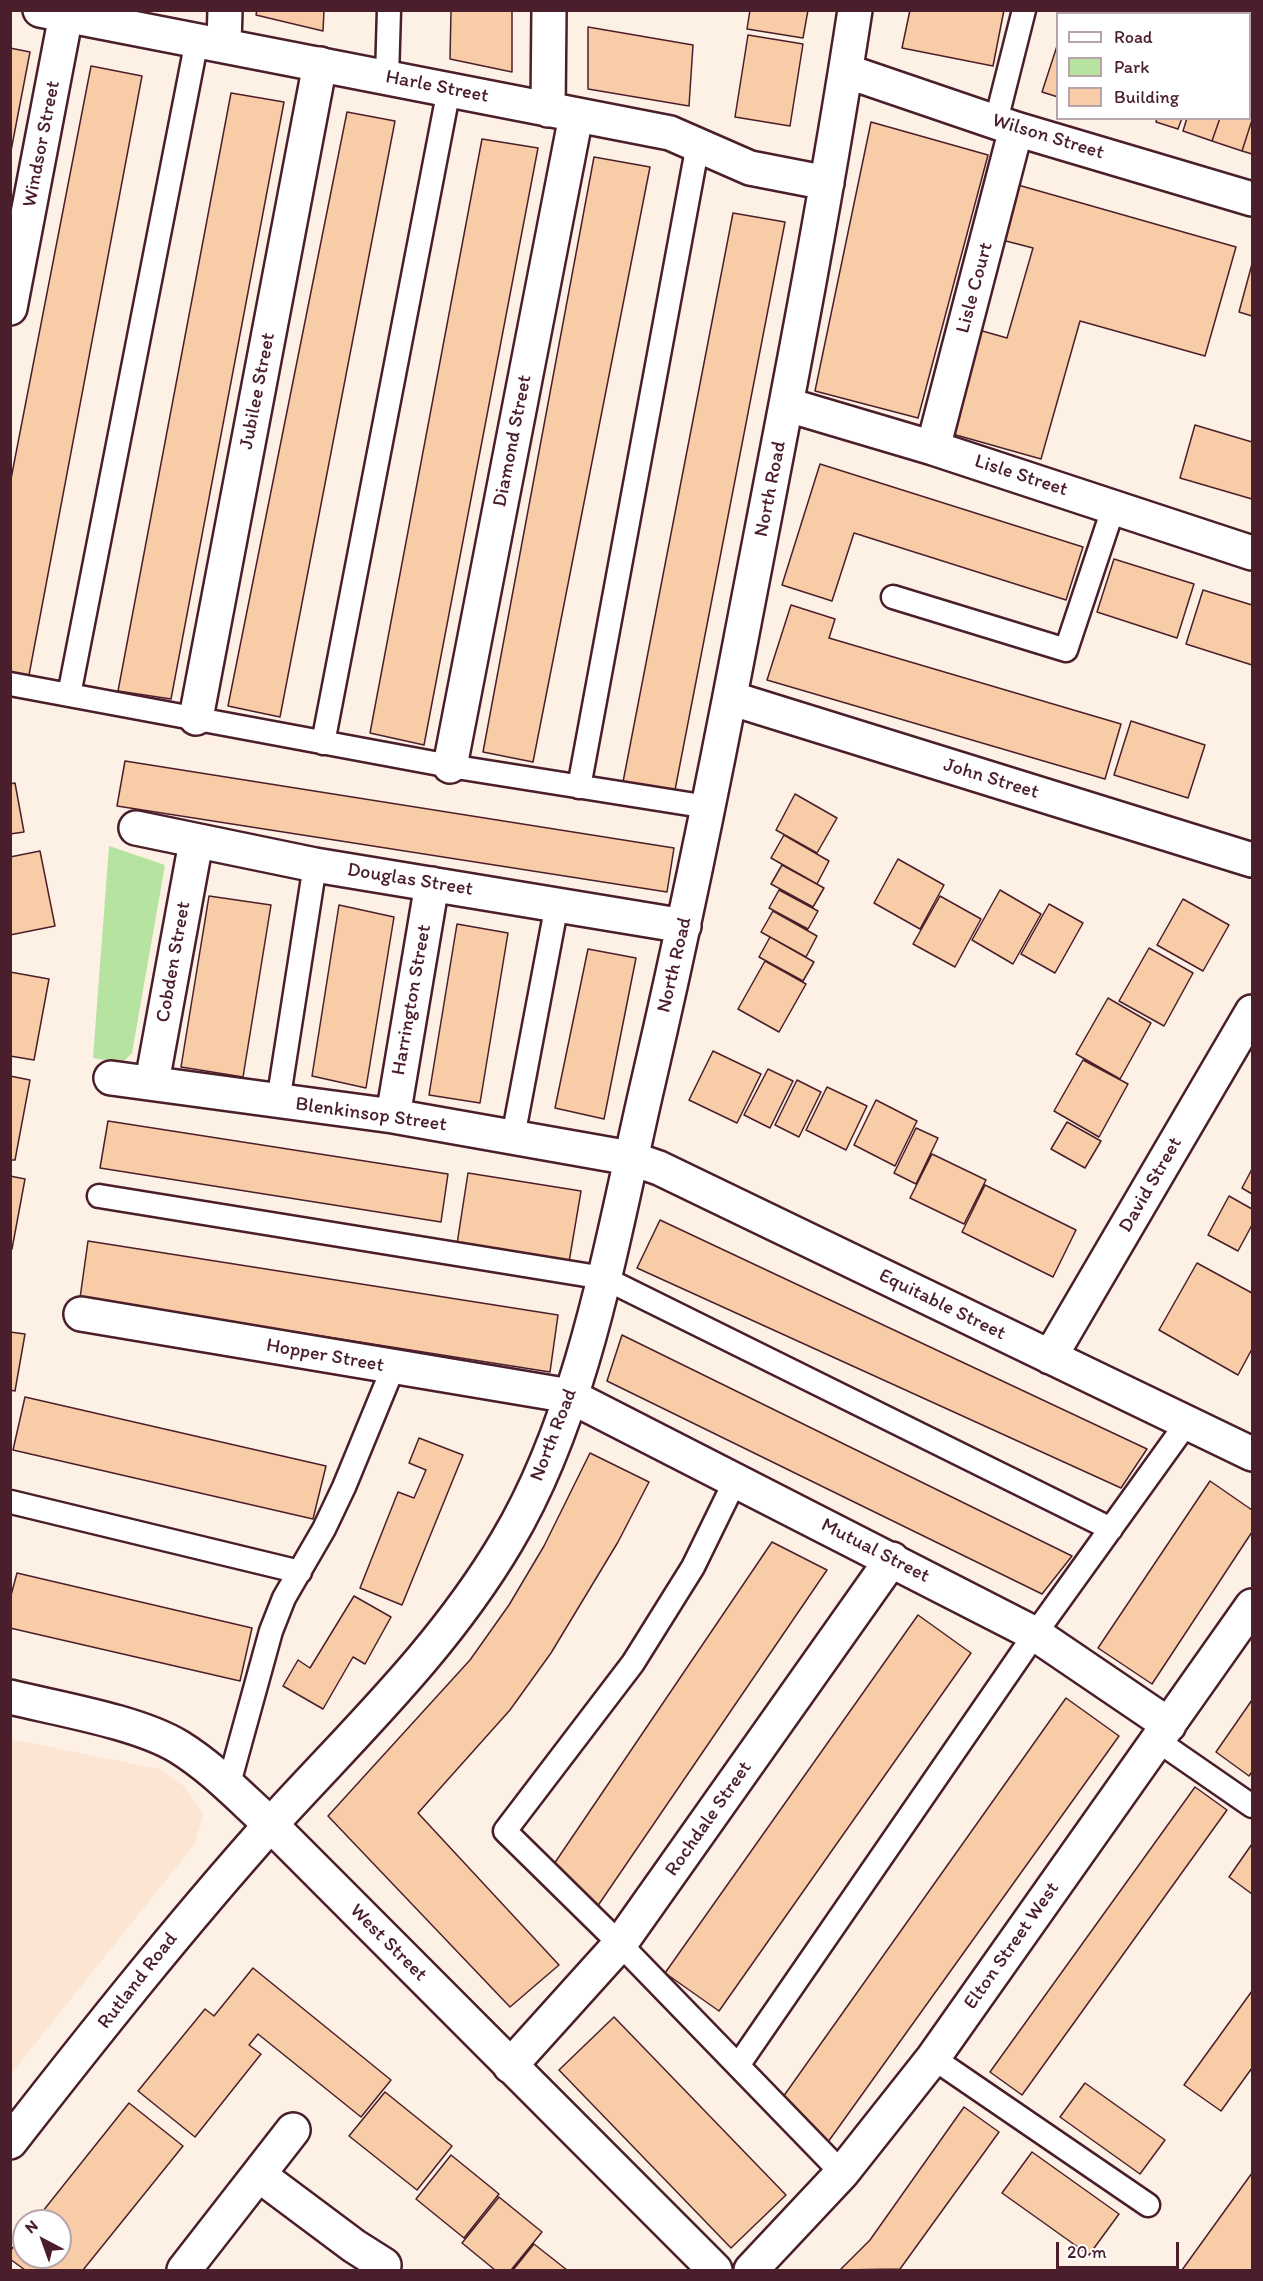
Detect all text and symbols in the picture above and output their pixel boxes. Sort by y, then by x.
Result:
legend [1056,12,1251,120]
text: Road [1114,26,1153,48]
text: Park [1114,56,1149,78]
street label: Harle Street [383,65,491,109]
street label: Windsor Street [18,79,66,209]
text: Building [1114,86,1179,108]
street label: Wilson Street [989,109,1107,165]
street label: Lisle Court [951,240,999,336]
street label: Jubilee Street [235,331,281,451]
street label: Diamond Street [488,373,538,509]
street label: North Road [750,439,792,539]
street label: Lisle Street [971,450,1071,502]
street label: John Street [940,753,1042,805]
street label: Douglas Street [345,858,475,902]
street label: Cobden Street [152,900,196,1024]
street label: North Road [652,915,698,1015]
street label: Harrington Street [387,923,437,1077]
street label: Blenkinsop Street [294,1093,448,1137]
street label: David Street [1114,1133,1188,1237]
street label: Equitable Street [875,1264,1009,1346]
street label: Hopper Street [264,1334,386,1378]
street label: North Road [525,1385,583,1485]
street label: Mutual Street [817,1513,933,1589]
street label: Rochdale Street [660,1757,758,1881]
street label: Elton Street West [959,1878,1065,2014]
street label: West Street [344,1899,432,1987]
street label: Rutland Road [93,1928,183,2034]
north arrow [12,2209,72,2269]
text: N [21,2216,41,2237]
scale bar [1059,2230,1182,2268]
text: 20 m [1067,2241,1107,2263]

